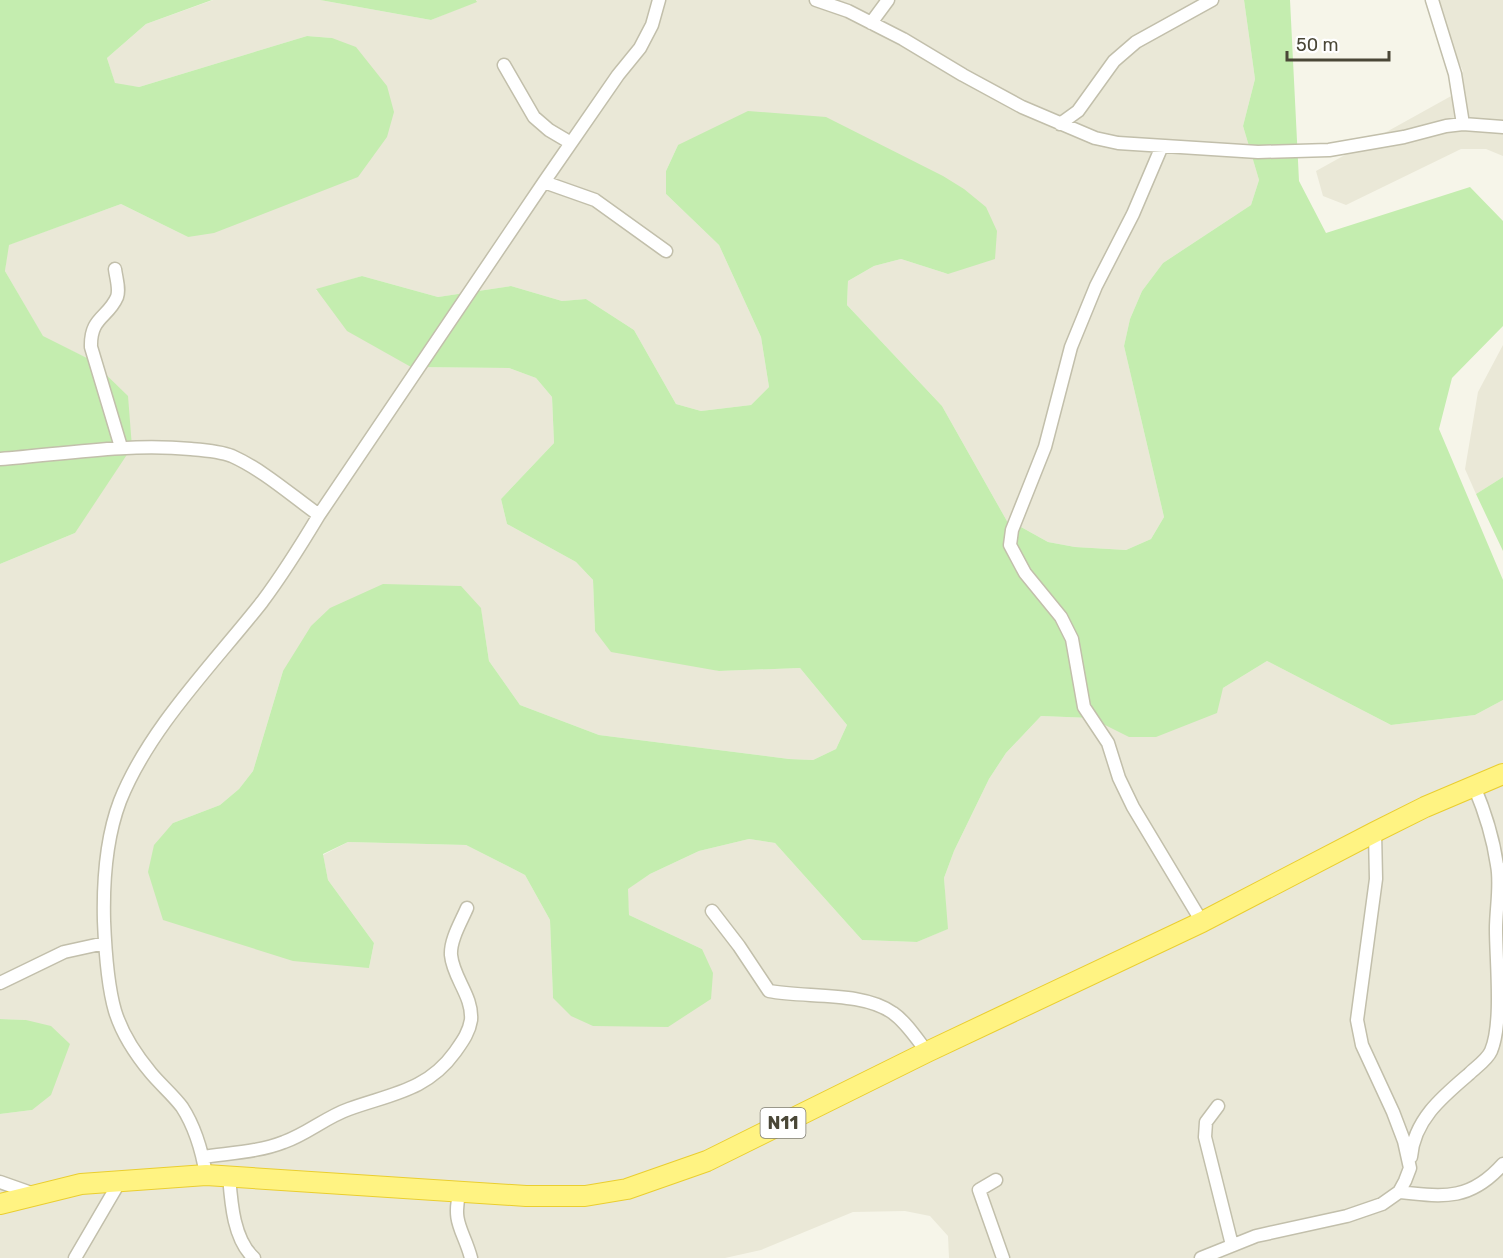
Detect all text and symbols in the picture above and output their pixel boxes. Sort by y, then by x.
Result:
scale bar [1287,24,1389,62]
text: 50 m [1296,34,1339,56]
road number: N11 [760,1108,806,1138]

